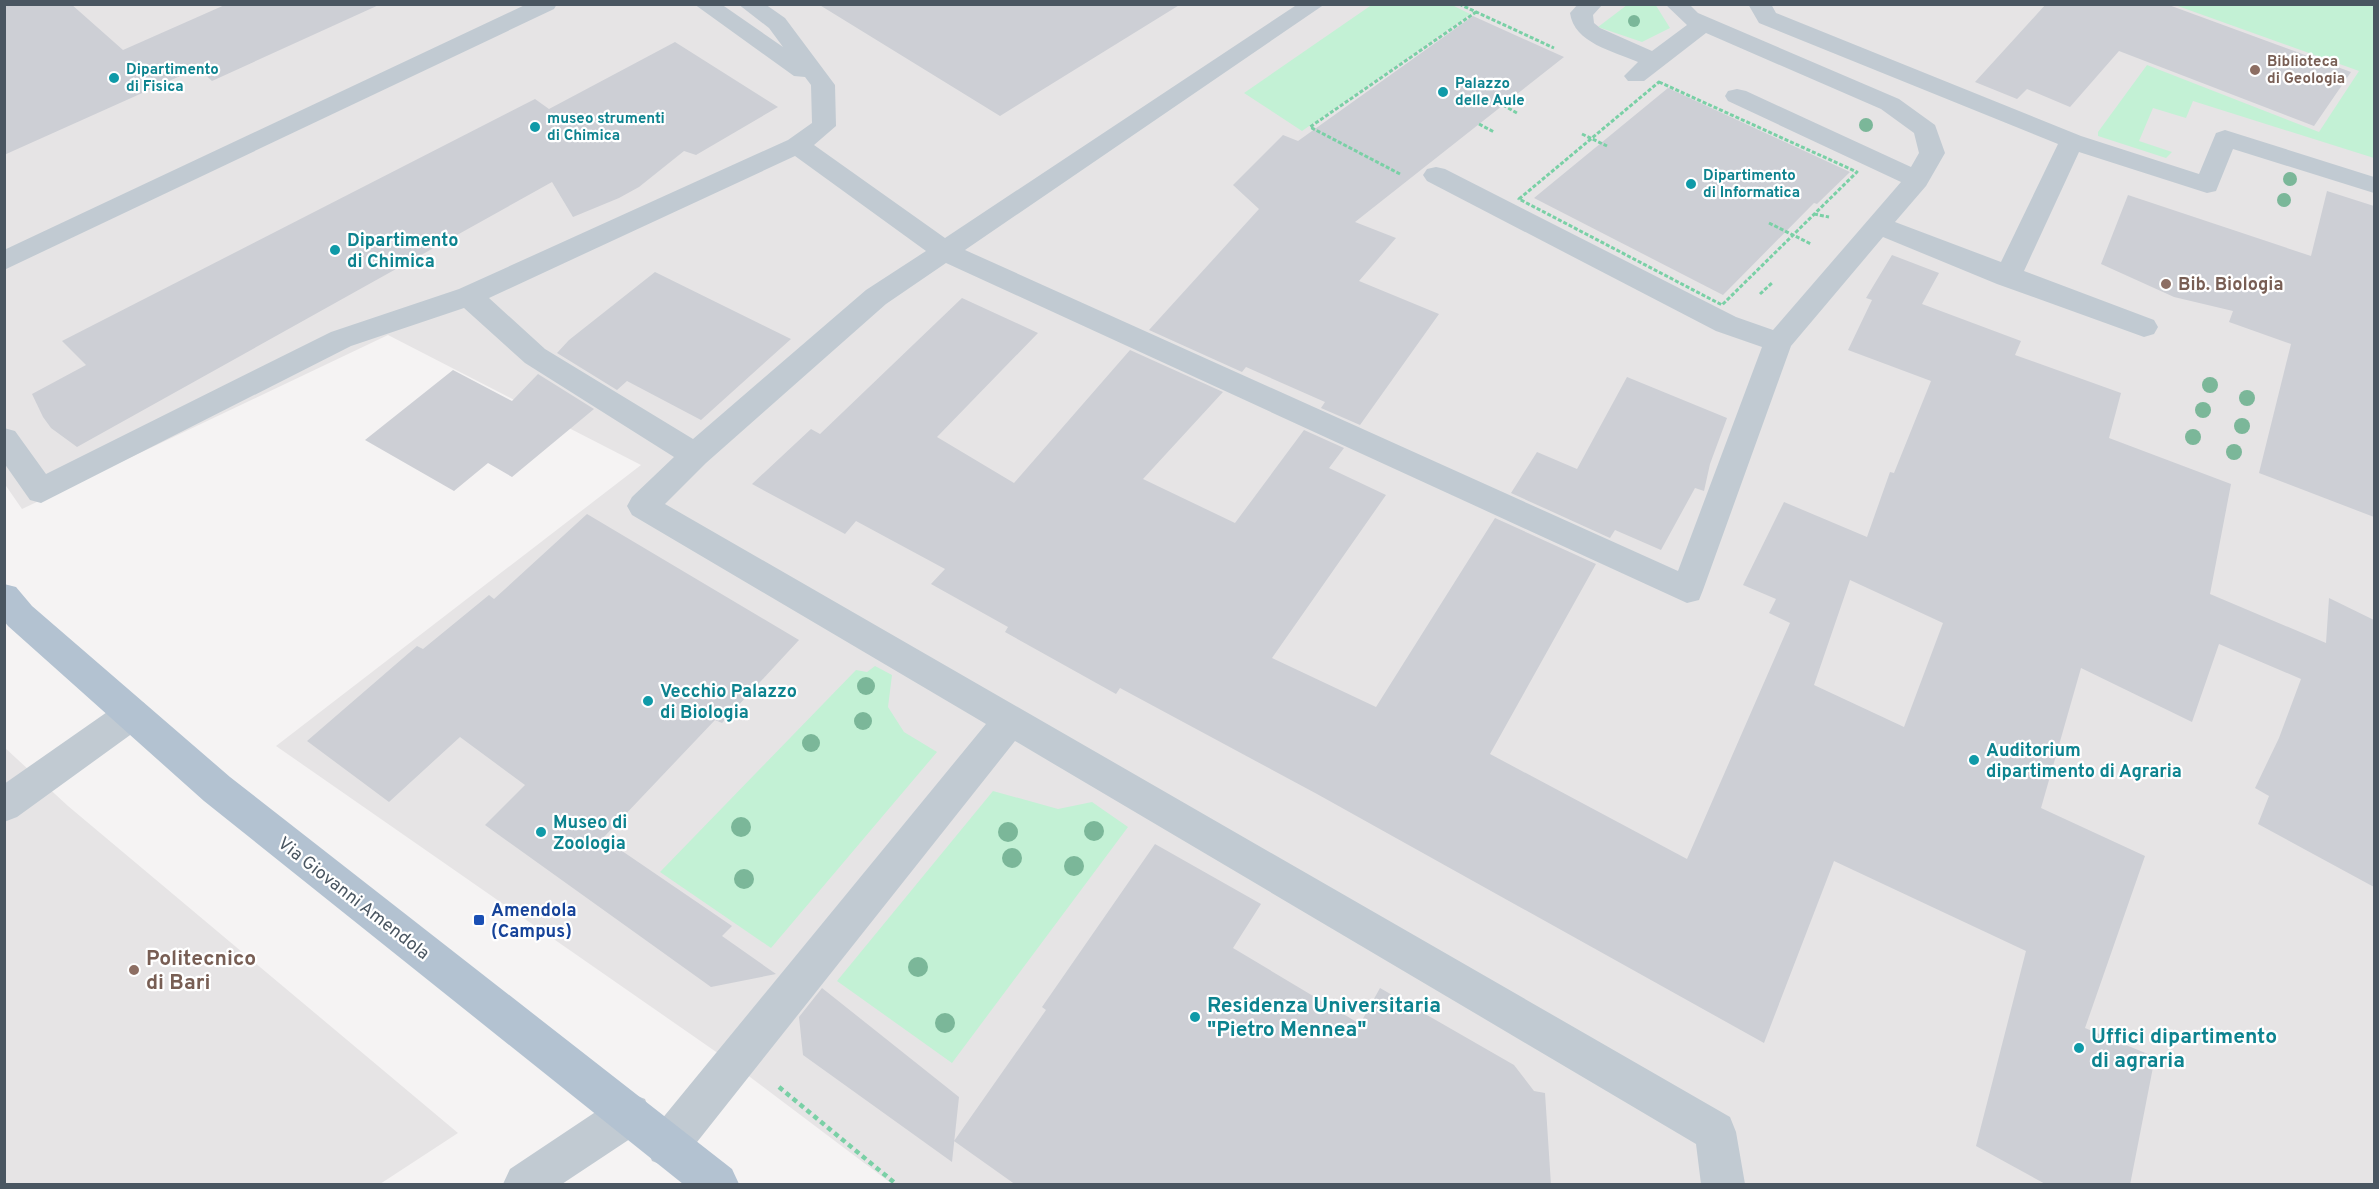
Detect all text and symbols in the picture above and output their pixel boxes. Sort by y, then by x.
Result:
place label: Biblioteca di Geologia [2267,53,2345,89]
place label: Dipartimento di Fisica [126,61,219,97]
marker: Biblioteca di Geologia [2248,63,2262,77]
marker: Dipartimento di Fisica [107,71,121,85]
place label: Palazzo delle Aule [1455,75,1525,111]
marker: Palazzo delle Aule [1436,85,1450,99]
place label: museo strumenti di Chimica [547,110,665,146]
marker: museo strumenti di Chimica [528,120,542,134]
place label: Dipartimento di Informatica [1703,167,1800,203]
marker: Dipartimento di Informatica [1684,177,1698,191]
place label: Dipartimento di Chimica [347,230,458,274]
marker: Dipartimento di Chimica [328,243,342,257]
place label: Bib. Biologia [2178,274,2283,297]
marker: Bib. Biologia [2159,277,2173,291]
place label: Vecchio Palazzo di Biologia [660,681,797,725]
marker: Vecchio Palazzo di Biologia [641,694,655,708]
place label: Auditorium dipartimento di Agraria [1986,740,2182,784]
marker: Auditorium dipartimento di Agraria [1967,753,1981,767]
place label: Museo di Zoologia [553,812,627,856]
marker: Museo di Zoologia [534,825,548,839]
street label: Via Giovanni Amendola [273,833,434,966]
place label: Amendola (Campus) [491,900,576,944]
marker: Amendola (Campus) [472,913,486,927]
place label: Politecnico di Bari [146,946,256,997]
marker: Politecnico di Bari [127,963,141,977]
place label: Residenza Universitaria "Pietro Mennea" [1207,993,1441,1044]
marker: Residenza Universitaria "Pietro Mennea" [1188,1010,1202,1024]
place label: Uffici dipartimento di agraria [2091,1024,2277,1075]
marker: Uffici dipartimento di agraria [2072,1041,2086,1055]

